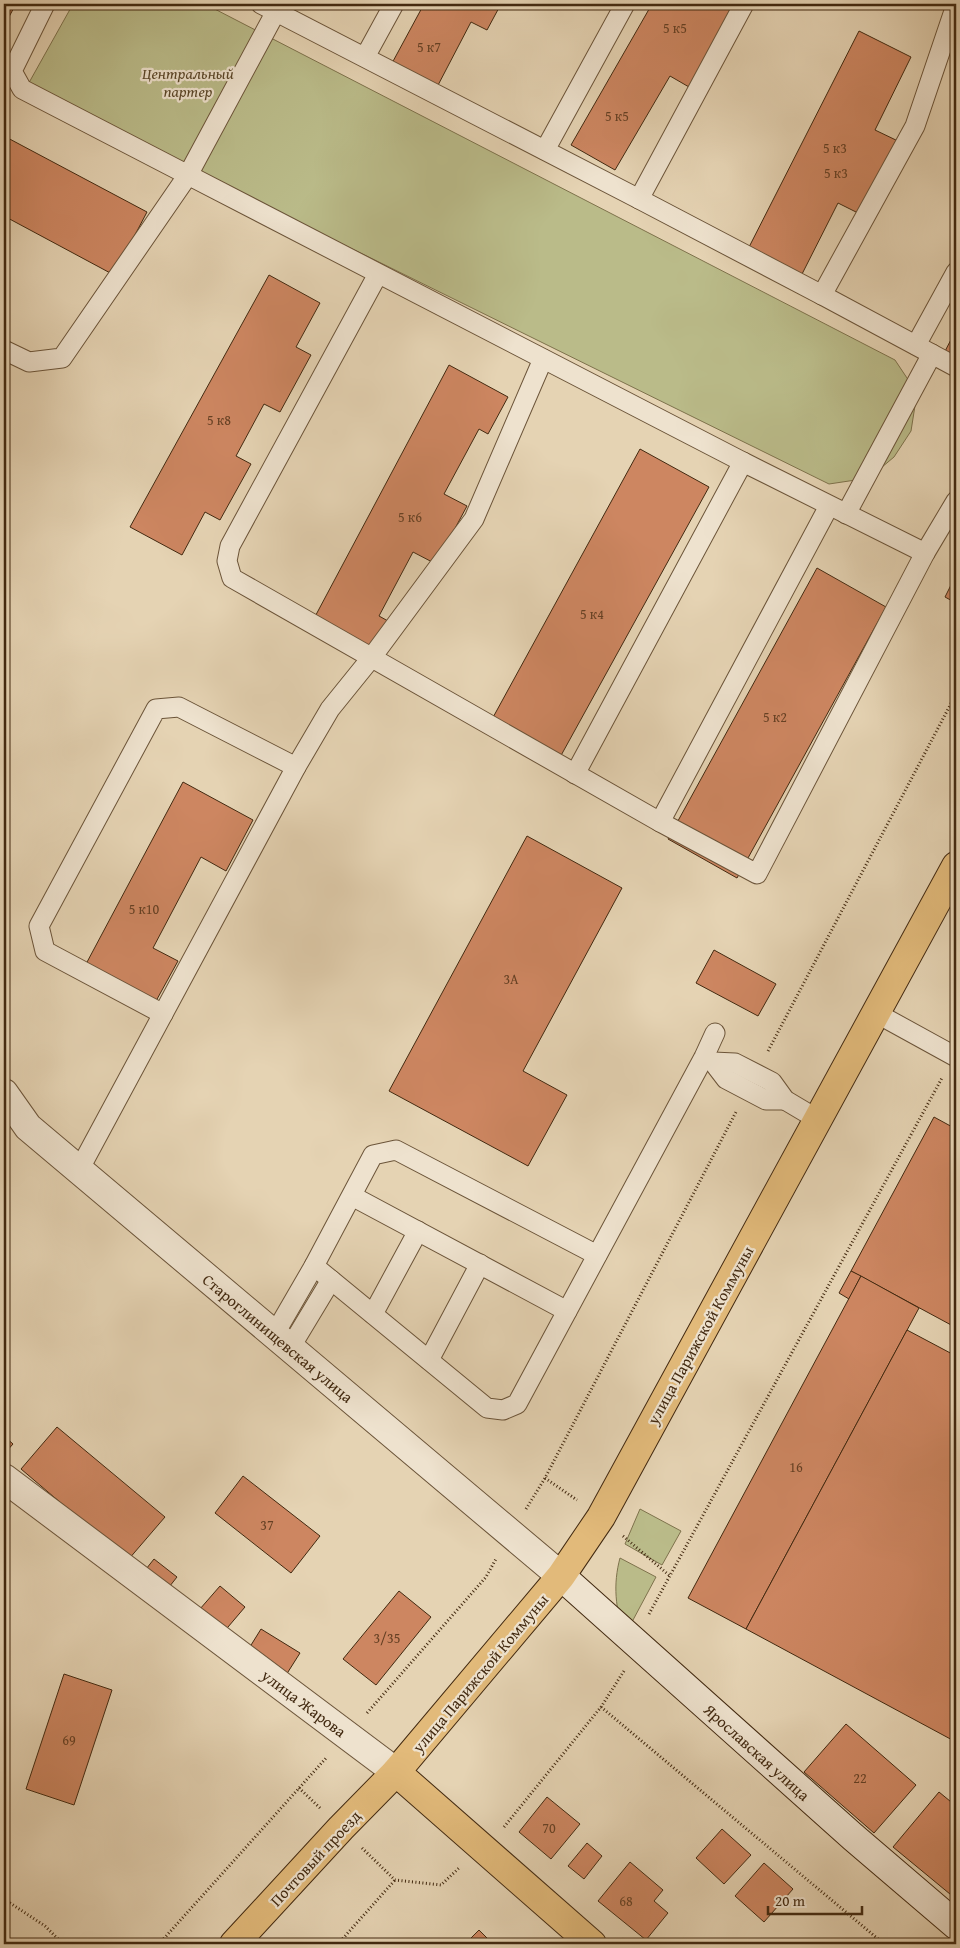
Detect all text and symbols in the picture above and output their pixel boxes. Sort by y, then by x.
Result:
house number: 5 к5 [663,18,687,38]
house number: 5 к7 [417,37,441,57]
park label: Центральный партер [142,61,234,103]
house number: 5 к5 [605,106,629,126]
house number: 5 к3 [823,138,847,158]
house number: 5 к3 [824,163,848,183]
house number: 5 к8 [207,410,231,430]
house number: 5 к6 [398,507,422,527]
house number: 5 к4 [580,604,604,624]
house number: 5 к2 [763,707,787,727]
house number: 5 к10 [129,899,160,919]
house number: 3А [503,969,519,989]
street label: улица Парижской Коммуны [640,1241,759,1429]
street label: Староглинищевская улица [197,1268,359,1409]
house number: 16 [789,1457,803,1477]
house number: 37 [260,1515,274,1535]
street label: улица Парижской Коммуны [406,1588,554,1758]
house number: 3/35 [374,1628,400,1648]
street label: улица Жарова [256,1662,352,1743]
street label: Ярославская улица [698,1697,816,1806]
house number: 69 [62,1730,76,1750]
house number: 22 [853,1768,867,1788]
street label: Почтовый проезд [264,1804,366,1912]
house number: 70 [542,1818,556,1838]
scale bar [768,1883,861,1915]
text: 20 m [775,1890,806,1911]
house number: 68 [619,1891,633,1911]

